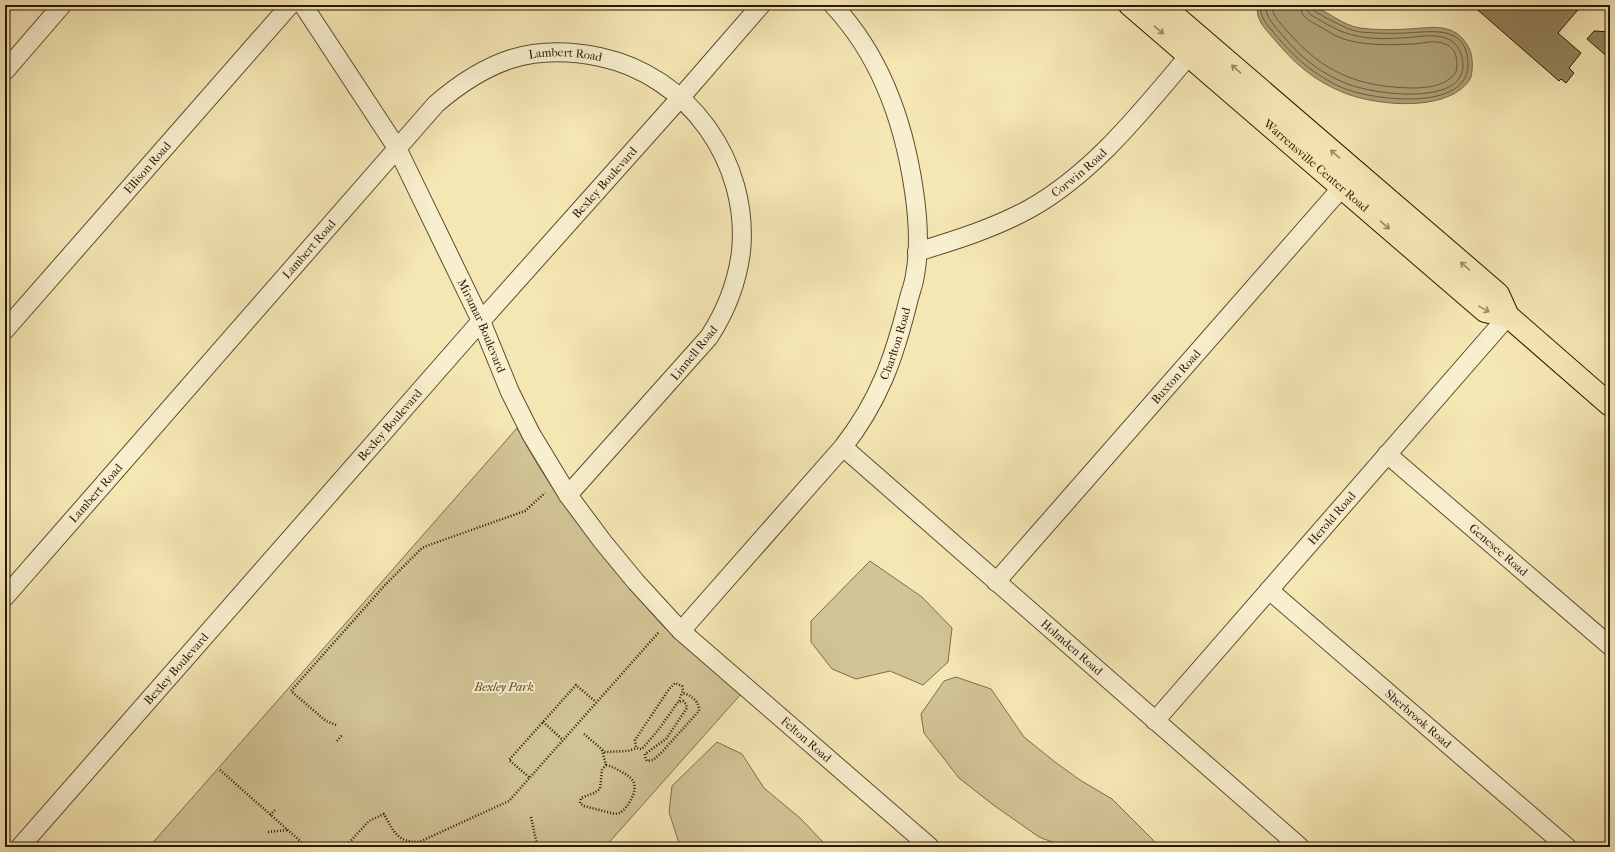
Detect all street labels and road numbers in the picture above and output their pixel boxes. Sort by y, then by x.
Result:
street label: Lambert Road [528,45,604,64]
street label: Warrensville Center Road [1260,116,1372,215]
street label: Ellison Road [121,138,174,196]
street label: Bexley Boulevard [569,144,640,221]
street label: Corwin Road [1049,145,1110,200]
street label: Lambert Road [280,216,339,282]
street label: Miramar Boulevard [455,277,508,375]
street label: Charlton Road [877,306,913,382]
street label: Linnell Road [668,322,721,383]
street label: Buxton Road [1148,346,1204,407]
street label: Bexley Boulevard [355,386,425,464]
street label: Lambert Road [66,460,126,525]
street label: Herold Road [1305,489,1359,547]
street label: Genesee Road [1466,521,1531,579]
street label: Holmden Road [1038,616,1106,678]
street label: Bexley Boulevard [141,630,212,707]
street label: Sherbrook Road [1382,686,1454,751]
street label: Felton Road [778,714,834,765]

